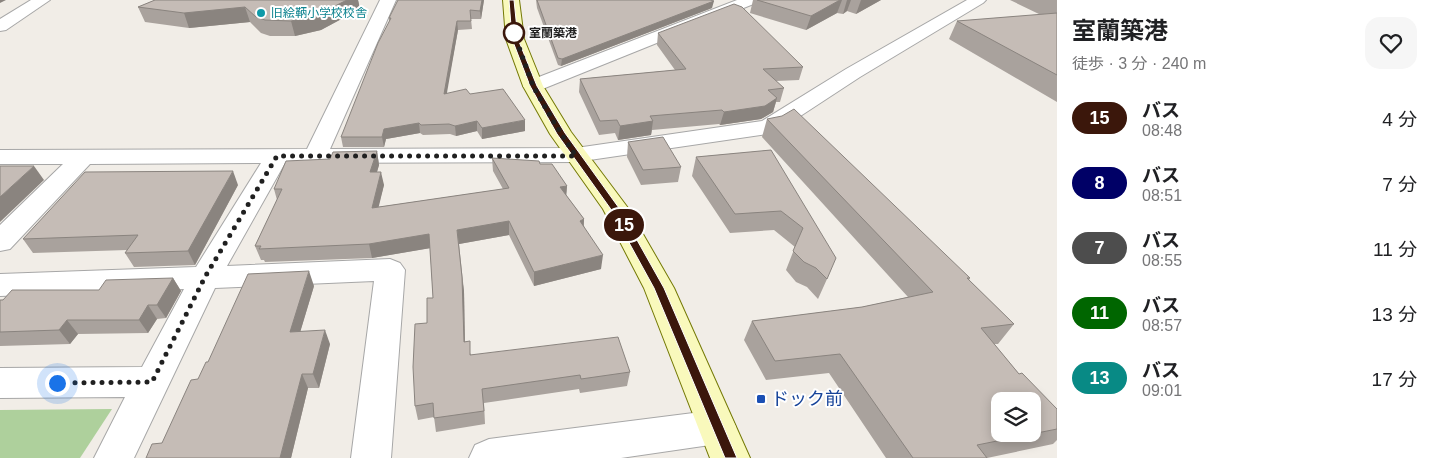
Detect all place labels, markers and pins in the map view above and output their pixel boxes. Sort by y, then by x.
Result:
place label: 旧絵鞆小学校校舎 [271,6,367,20]
marker: 旧絵鞆小学校校舎 [255,7,267,19]
marker: 室蘭築港 [503,22,525,44]
place label: 室蘭築港 [529,26,577,40]
place label: ドック前 [771,389,843,409]
marker: ドック前 [755,393,767,405]

